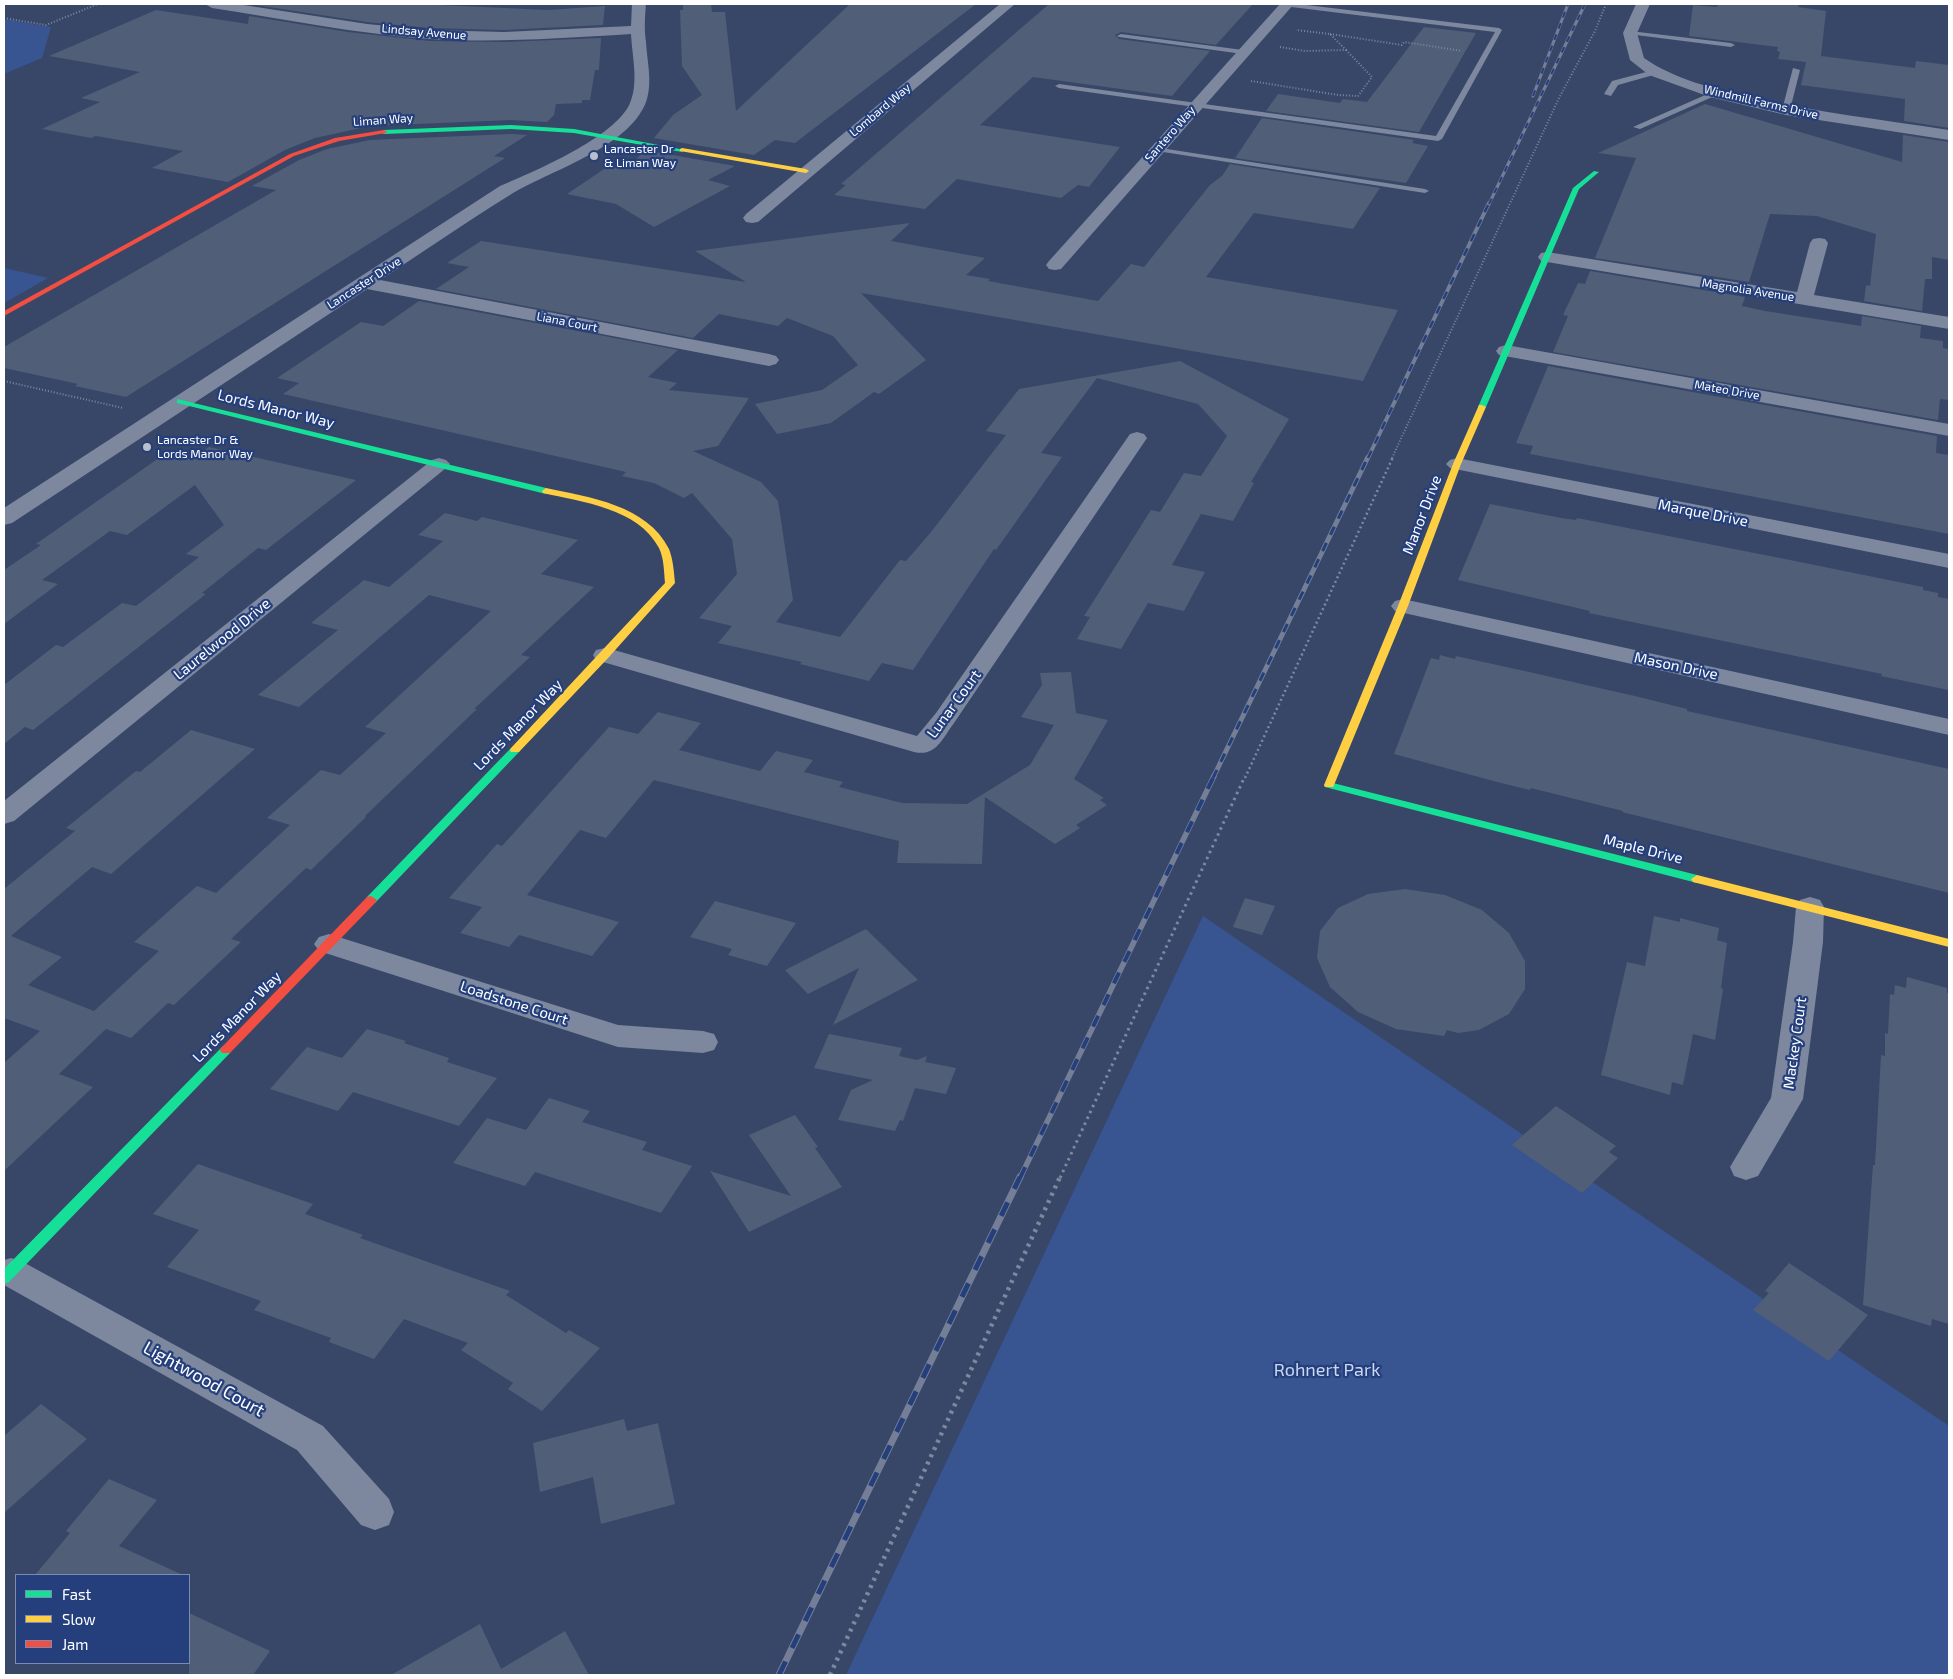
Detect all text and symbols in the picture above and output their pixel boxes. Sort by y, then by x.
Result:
street label: Lindsay Avenue [381,21,467,43]
street label: Lombard Way [847,80,913,140]
street label: Windmill Farms Drive [1702,82,1820,122]
street label: Santero Way [1142,103,1198,165]
street label: Liman Way [353,111,413,129]
place label: Lancaster Dr & Liman Way [604,142,676,170]
marker: Lancaster Dr & Liman Way [588,150,600,162]
street label: Lancaster Drive [324,254,404,312]
street label: Magnolia Avenue [1701,276,1795,304]
street label: Liana Court [535,309,599,335]
street label: Mateo Drive [1693,377,1761,403]
street label: Lords Manor Way [216,386,336,432]
place label: Lancaster Dr & Lords Manor Way [157,433,253,461]
marker: Lancaster Dr & Lords Manor Way [141,441,153,453]
street label: Manor Drive [1399,473,1445,557]
street label: Marque Drive [1656,495,1750,531]
street label: Laurelwood Drive [170,594,274,684]
street label: Mason Drive [1632,648,1720,684]
street label: Lunar Court [923,666,985,742]
street label: Lords Manor Way [470,676,566,774]
street label: Maple Drive [1601,830,1685,868]
street label: Lords Manor Way [189,968,285,1066]
street label: Loadstone Court [458,977,570,1029]
street label: Mackey Court [1780,996,1810,1090]
street label: Lightwood Court [140,1337,268,1421]
park label: Rohnert Park [1274,1359,1380,1381]
legend [15,1574,190,1664]
text: Fast [62,1585,91,1603]
text: Slow [62,1610,96,1628]
text: Jam [62,1635,88,1653]

